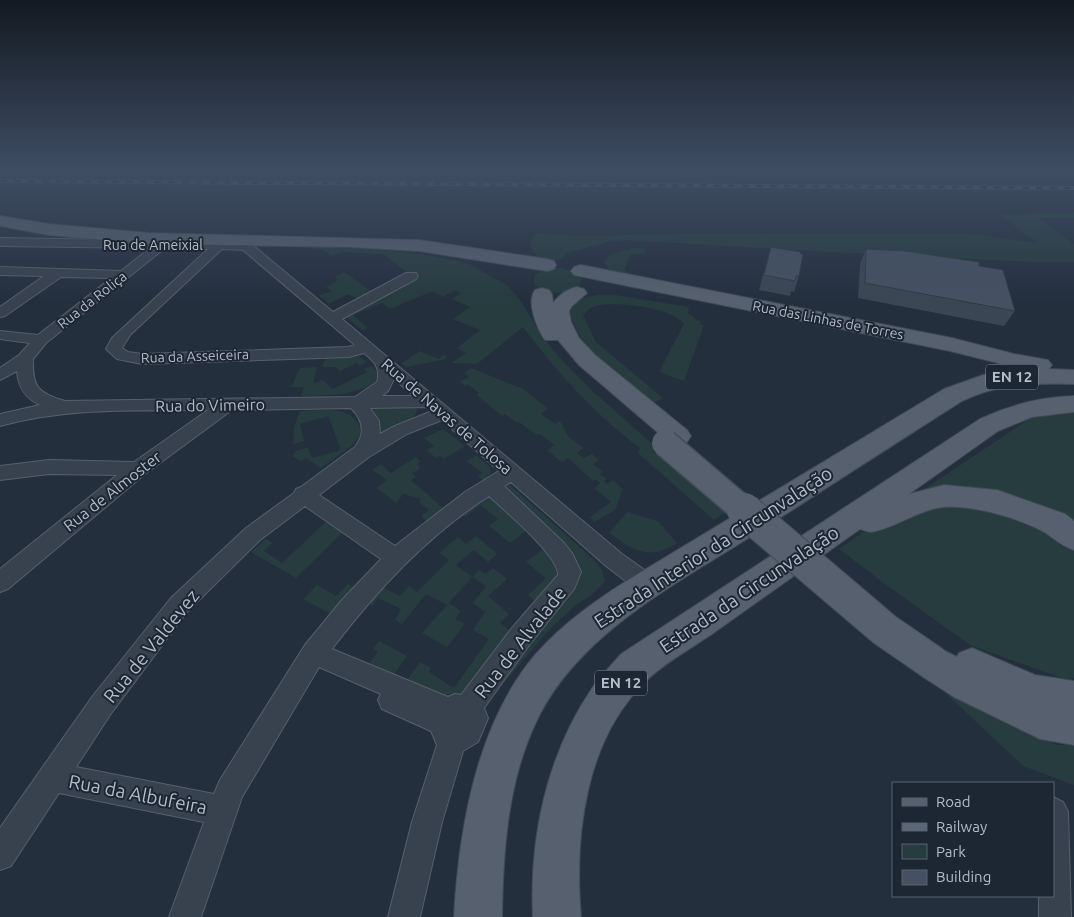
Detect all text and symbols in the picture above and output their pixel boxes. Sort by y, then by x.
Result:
street label: Rua de Ameixial [103,237,203,253]
street label: Rua da Roliça [54,268,130,332]
street label: Rua das Linhas de Torres [751,297,905,343]
street label: Rua da Asseiceira [141,346,249,366]
street label: Rua de Navas de Tolosa [378,354,516,478]
road number: EN 12 [986,364,1038,390]
street label: Rua do Vimeiro [155,395,265,415]
street label: Rua de Almoster [60,447,164,535]
street label: Estrada Interior da Circunvalação [590,462,836,632]
street label: Estrada da Circunvalação [655,521,843,657]
street label: Rua de Alvalade [470,582,570,702]
street label: Rua de Valdevez [99,585,204,707]
road number: EN 12 [595,670,647,696]
street label: Rua da Albufeira [67,770,209,818]
legend [892,782,1054,897]
text: Road [936,793,971,810]
text: Railway [936,818,987,835]
text: Park [936,843,966,860]
text: Building [936,868,991,885]

